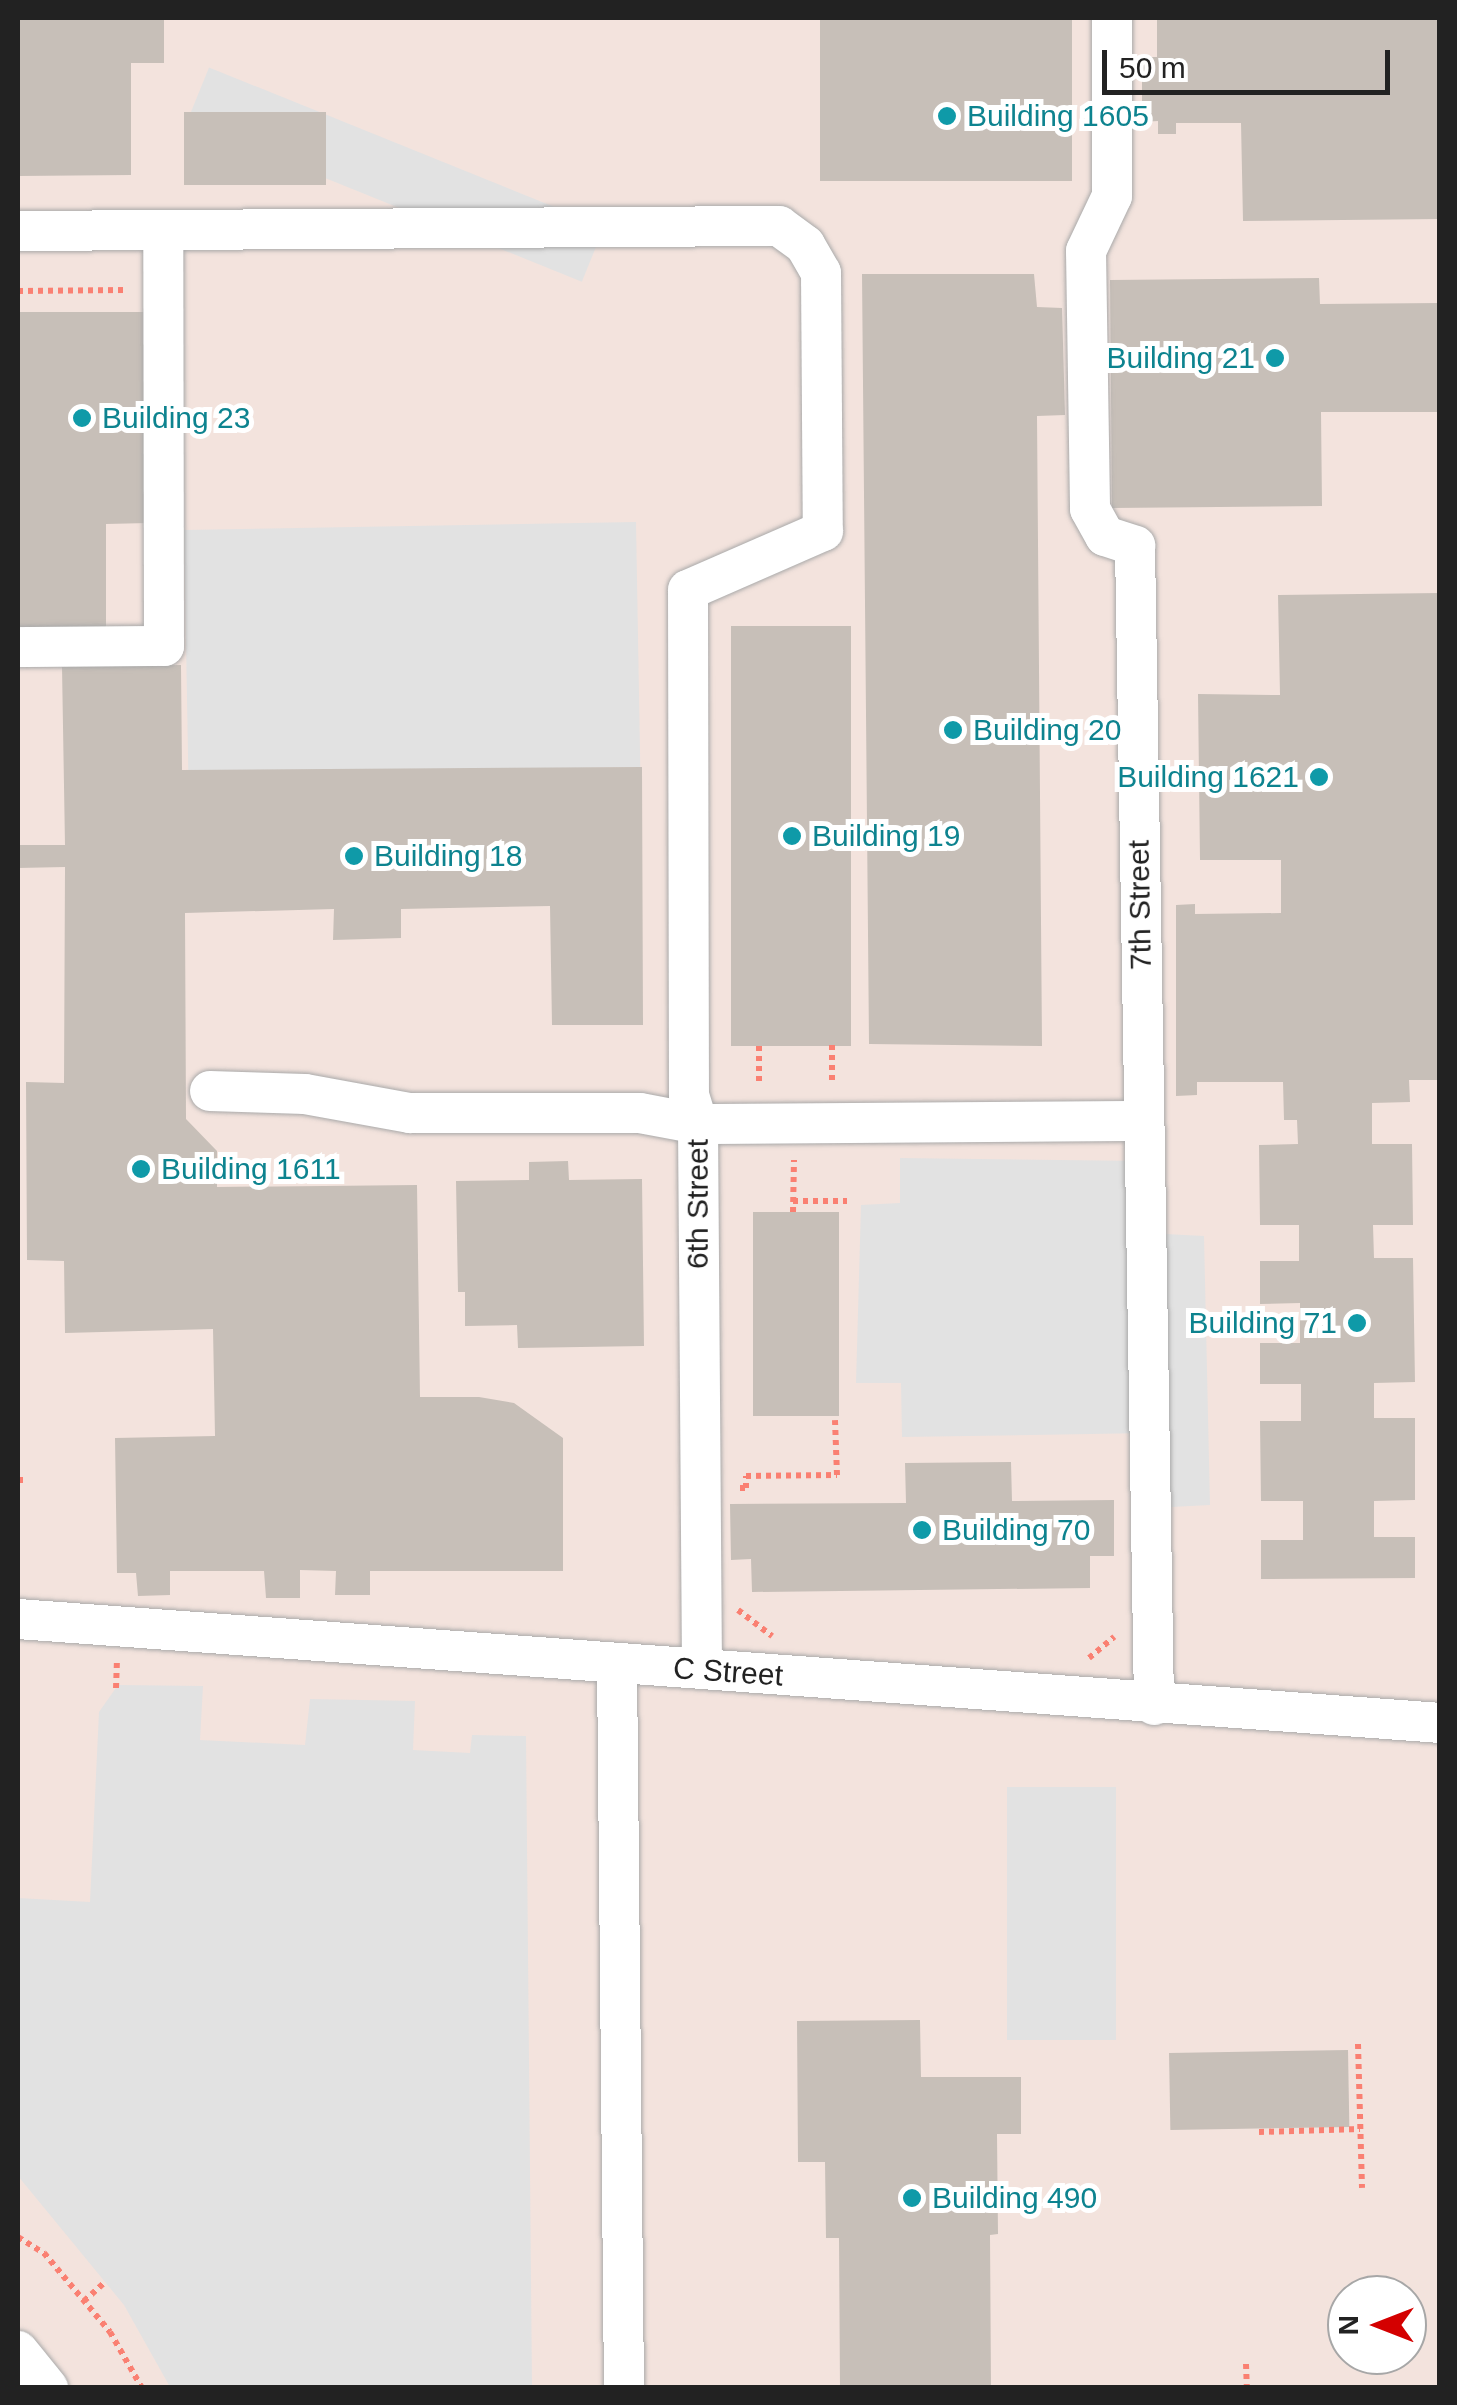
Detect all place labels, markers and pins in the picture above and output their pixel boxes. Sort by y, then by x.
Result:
place label: Building 1605 [967,98,1149,134]
marker: Building 1605 [936,105,958,127]
place label: Building 21 [1107,340,1255,376]
marker: Building 21 [1264,347,1286,369]
place label: Building 23 [102,400,250,436]
marker: Building 23 [71,407,93,429]
place label: Building 20 [973,712,1121,748]
marker: Building 20 [942,719,964,741]
place label: Building 1621 [1117,759,1299,795]
marker: Building 1621 [1308,766,1330,788]
place label: Building 19 [812,818,960,854]
marker: Building 19 [781,825,803,847]
place label: Building 18 [374,838,522,874]
marker: Building 18 [343,845,365,867]
place label: Building 1611 [161,1151,341,1187]
marker: Building 1611 [130,1158,152,1180]
place label: Building 71 [1189,1305,1337,1341]
marker: Building 71 [1346,1312,1368,1334]
place label: Building 70 [942,1512,1090,1548]
marker: Building 70 [911,1519,933,1541]
place label: Building 490 [932,2180,1097,2216]
marker: Building 490 [901,2187,923,2209]

